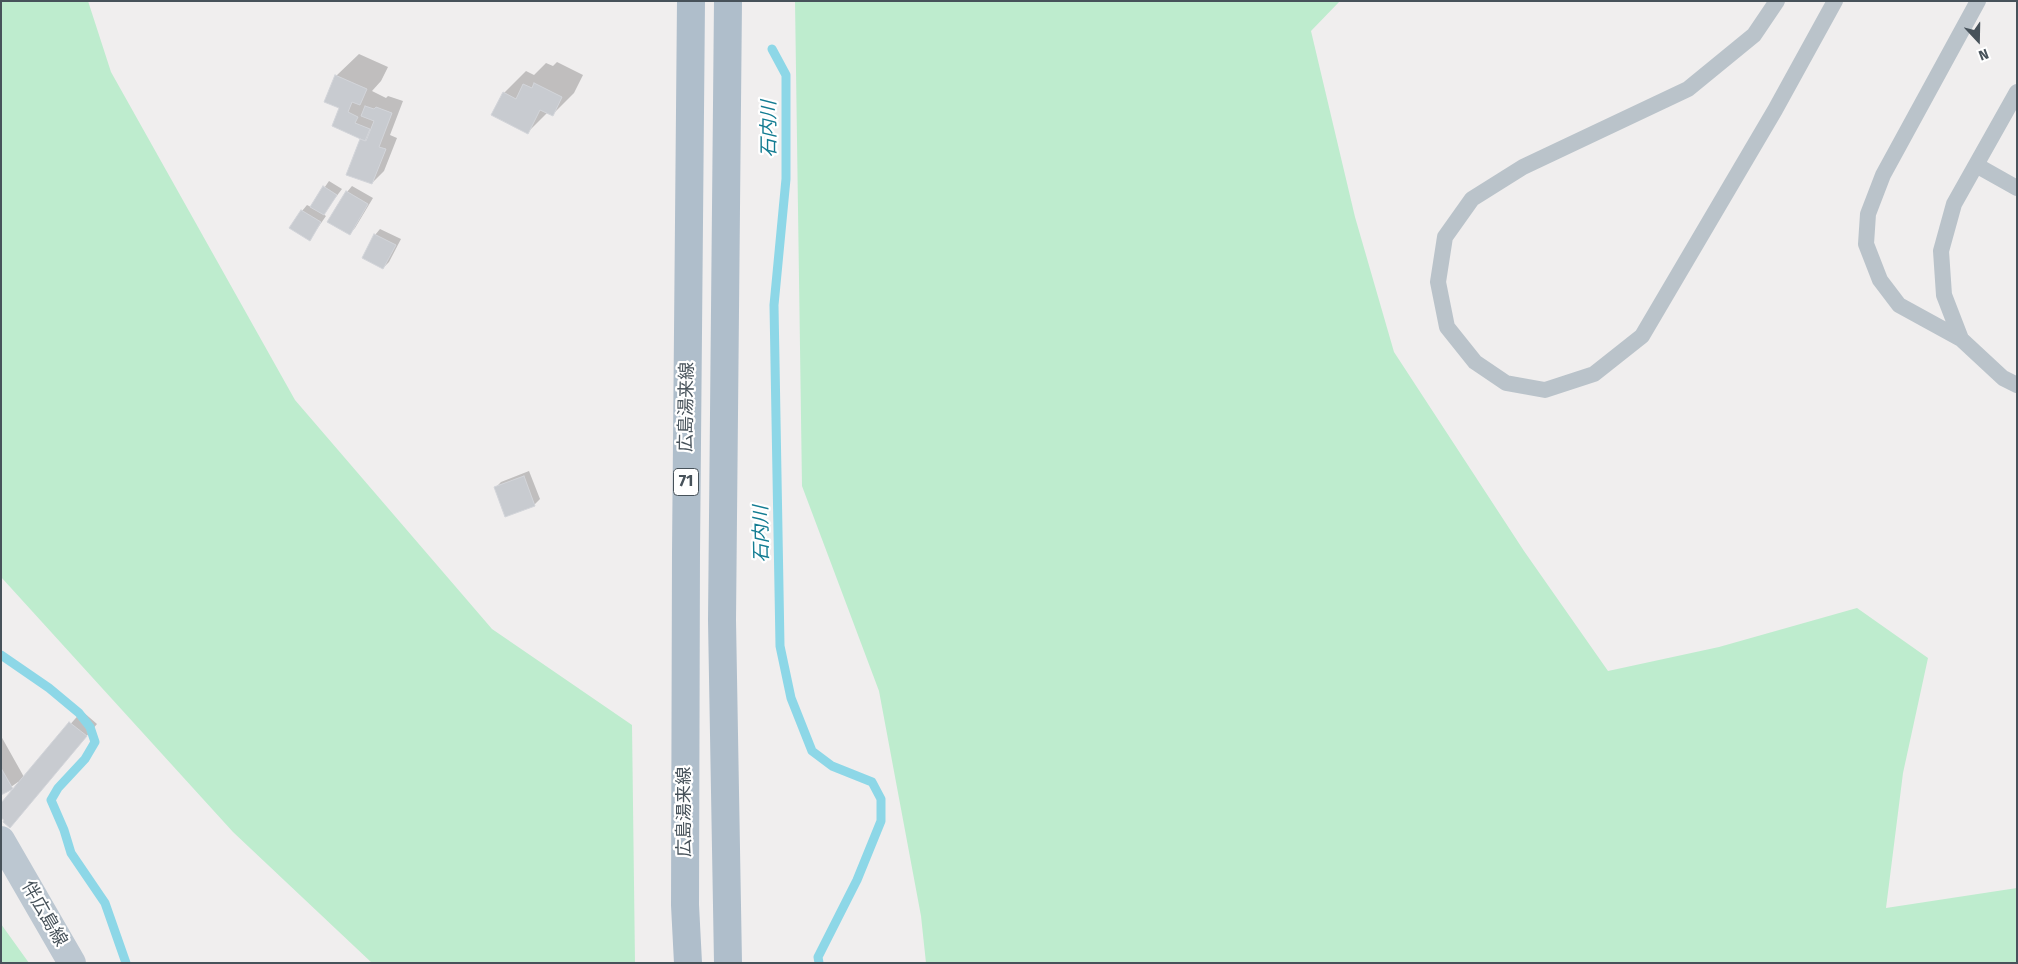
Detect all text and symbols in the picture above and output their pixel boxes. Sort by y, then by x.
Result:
north arrow [1953,15,2003,65]
text: N [1976,45,1991,64]
water label: 石内川 [759,101,781,157]
street label: 広島湯来線 [675,362,699,452]
road number: 71 [674,468,698,496]
water label: 石内川 [750,505,774,563]
street label: 広島湯来線 [674,767,696,857]
street label: 伴広島線 [17,877,71,951]

